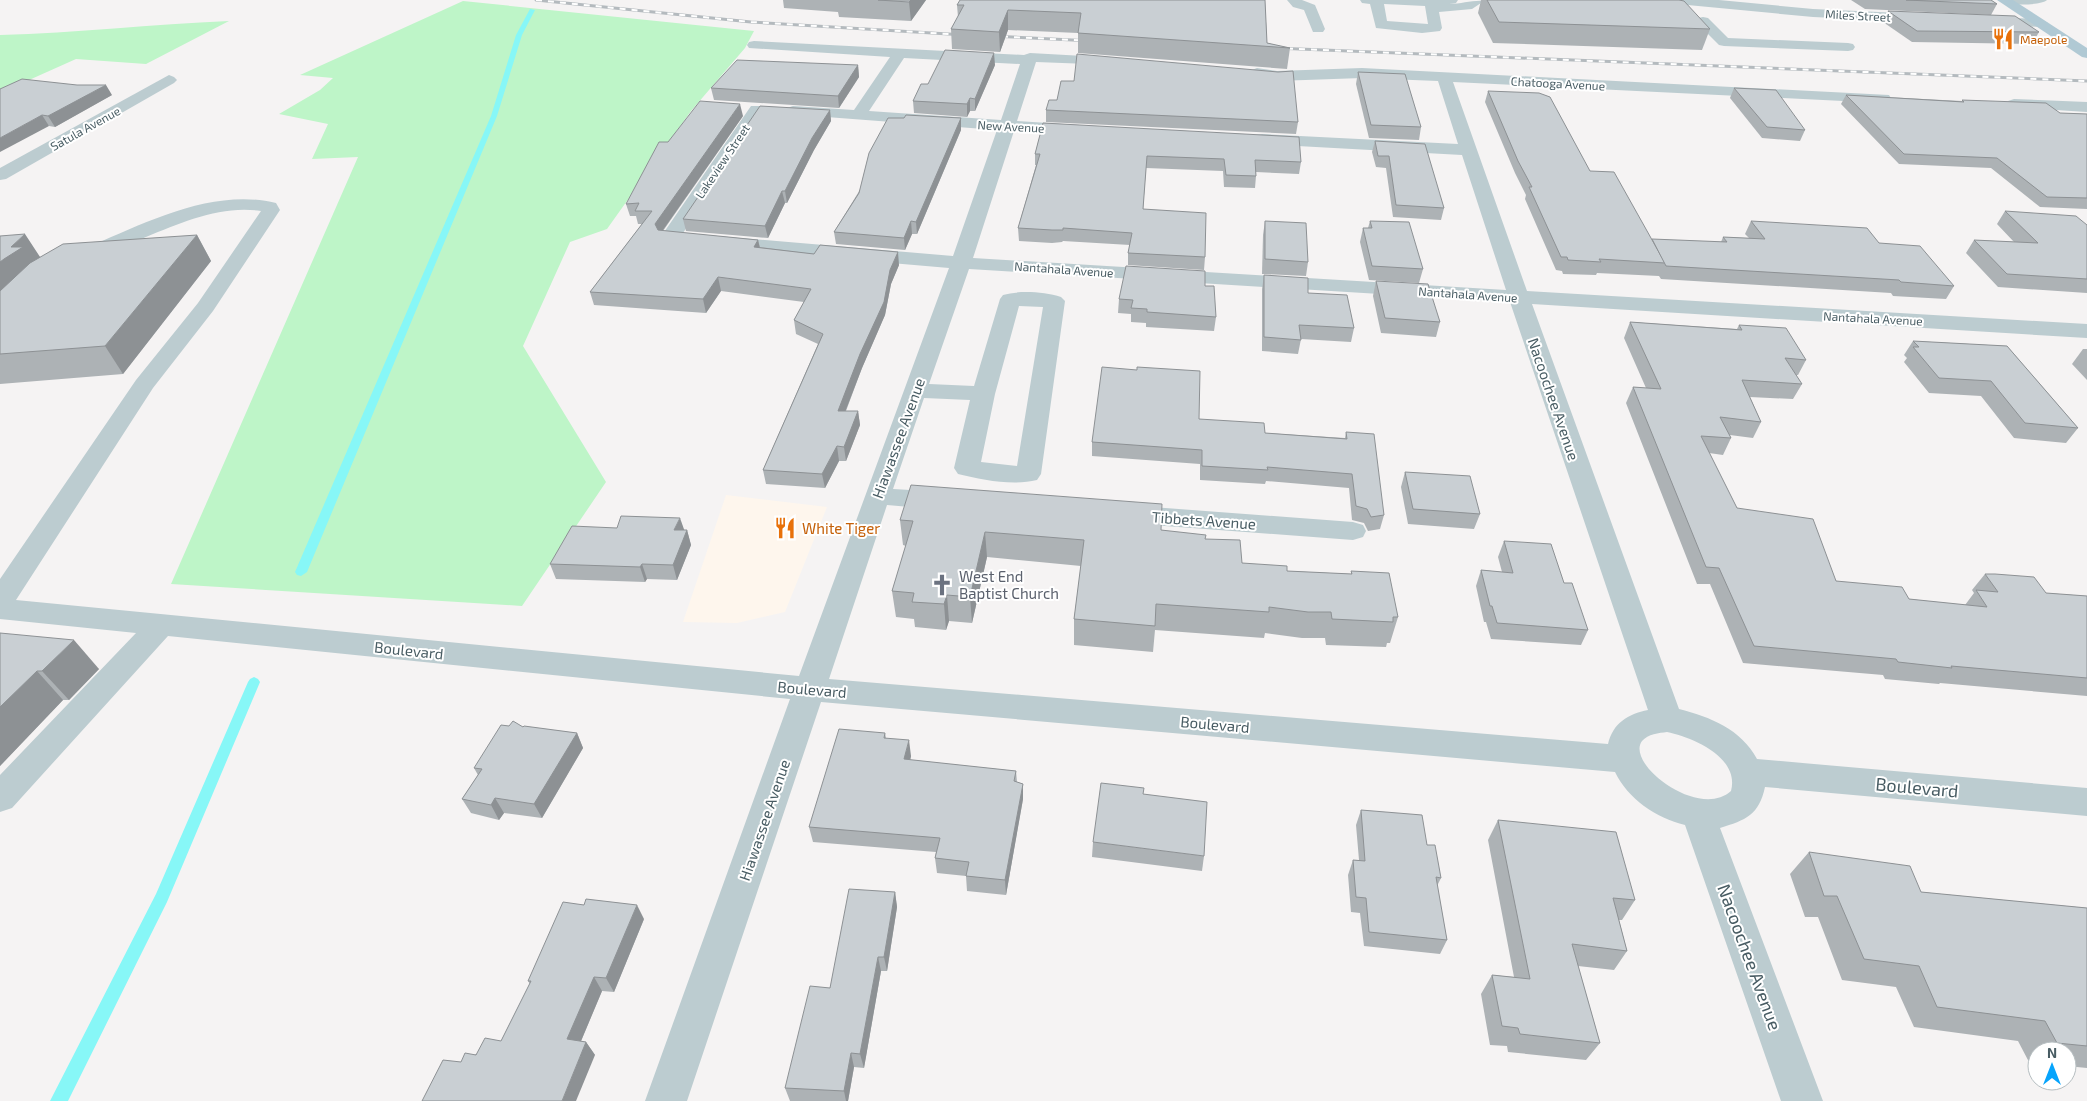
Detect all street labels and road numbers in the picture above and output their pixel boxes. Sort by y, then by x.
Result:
street label: Miles Street [1825,6,1892,24]
street label: Chatooga Avenue [1510,74,1606,92]
street label: Satula Avenue [48,103,122,153]
street label: New Avenue [977,117,1045,135]
street label: Lakeview Street [692,121,752,201]
street label: Nantahala Avenue [1014,259,1114,279]
street label: Nantahala Avenue [1418,284,1518,304]
street label: Nantahala Avenue [1823,308,1923,328]
street label: Nacoochee Avenue [1525,335,1583,463]
street label: Hiawassee Avenue [868,375,928,501]
street label: Tibbets Avenue [1151,507,1257,533]
street label: Boulevard [374,637,444,663]
street label: Boulevard [777,677,847,701]
street label: Boulevard [1180,712,1250,736]
street label: Hiawassee Avenue [735,757,793,883]
street label: Boulevard [1875,772,1959,802]
street label: Nacoochee Avenue [1713,881,1787,1033]

